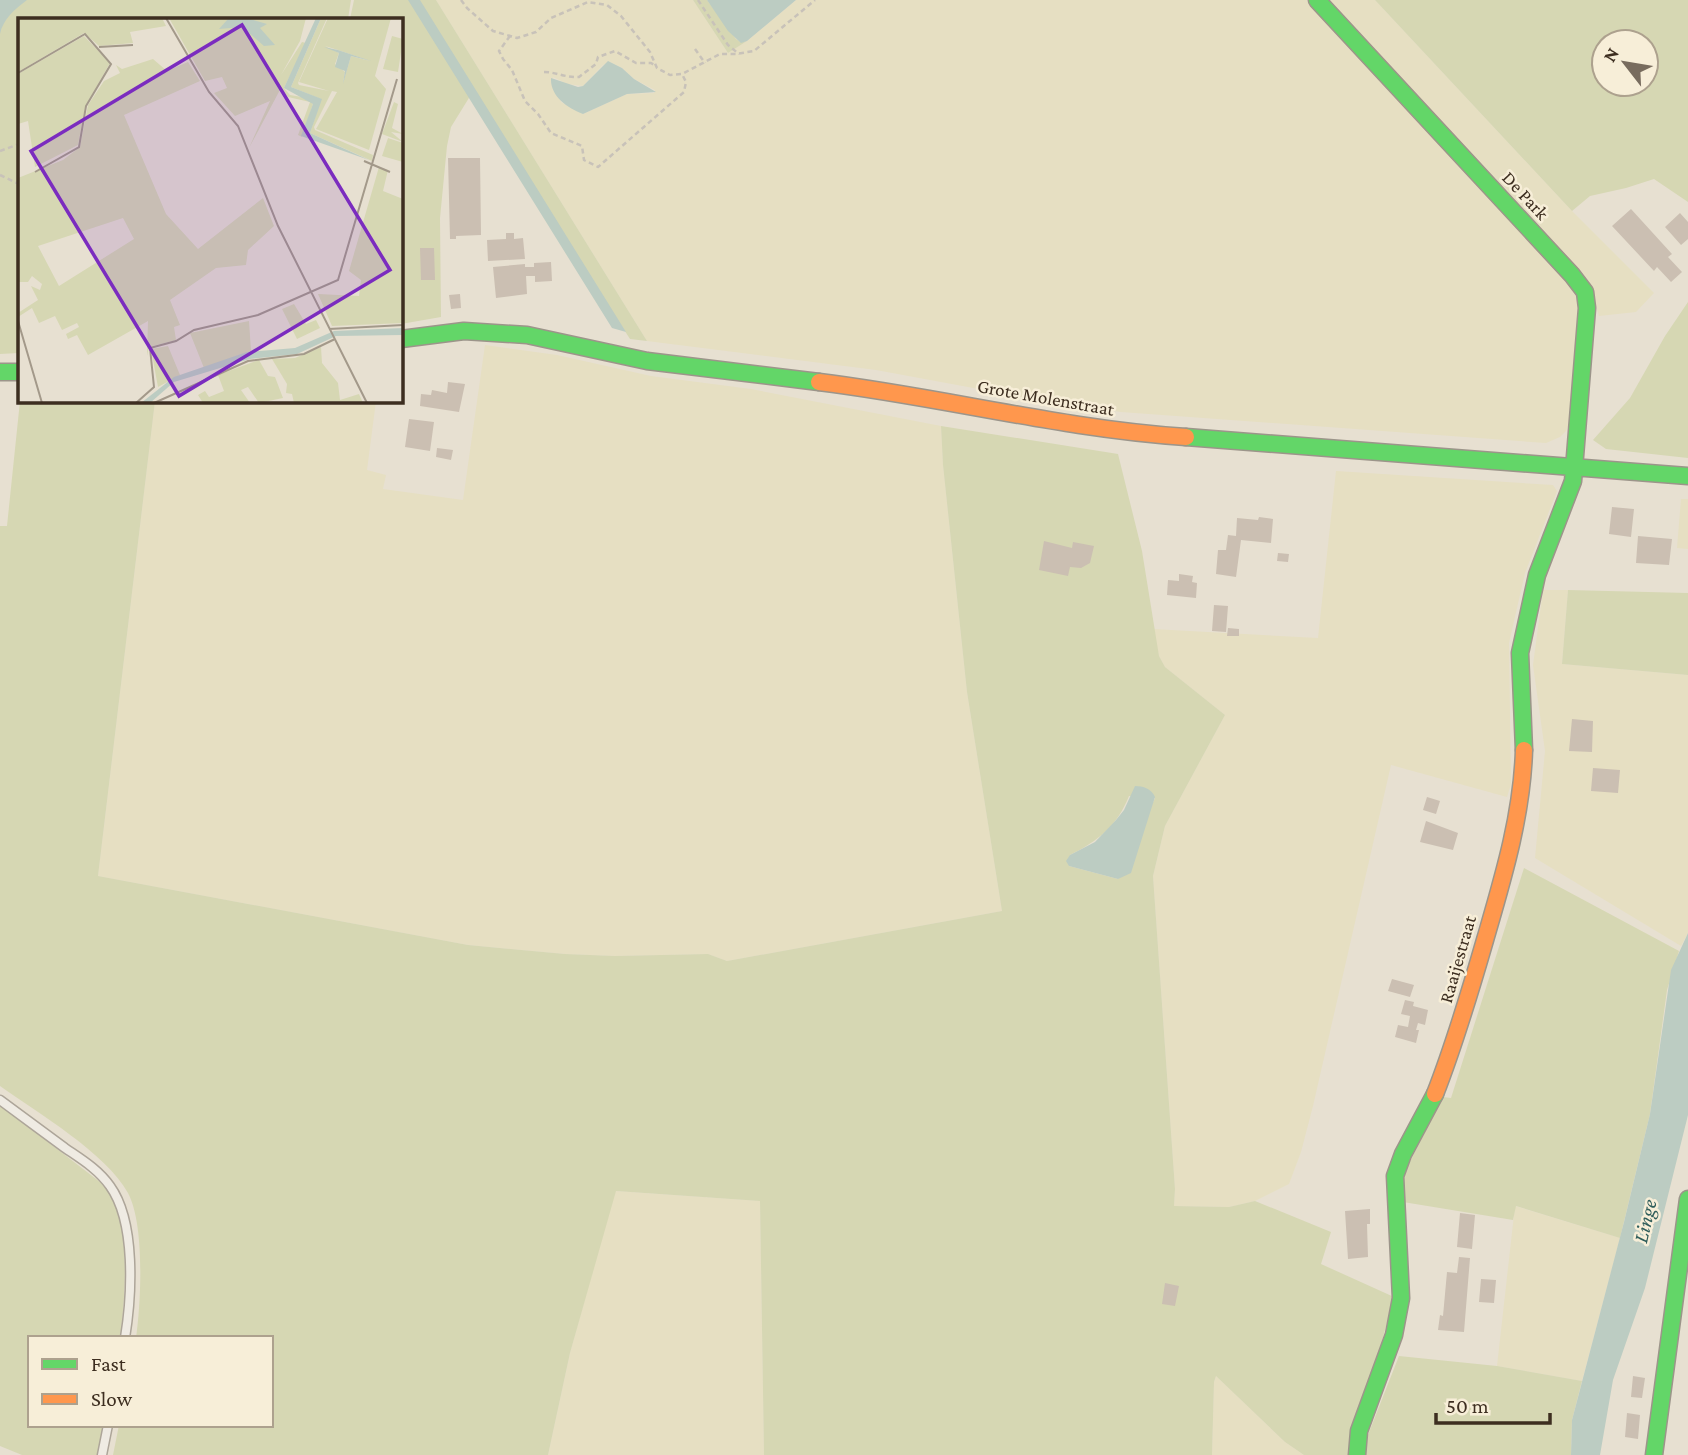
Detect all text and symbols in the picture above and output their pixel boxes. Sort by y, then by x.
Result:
inset map [18,18,402,402]
north arrow [1590,28,1660,98]
text: N [1599,44,1623,65]
street label: De Park [1498,167,1554,225]
street label: Grote Molenstraat [976,375,1117,420]
street label: Raaijestraat [1435,912,1481,1006]
water label: Linge [1628,1197,1662,1245]
legend [28,1336,273,1427]
text: Fast [91,1352,127,1376]
scale bar [1436,1382,1550,1426]
text: Slow [91,1387,133,1411]
text: 50 m [1446,1394,1489,1418]

